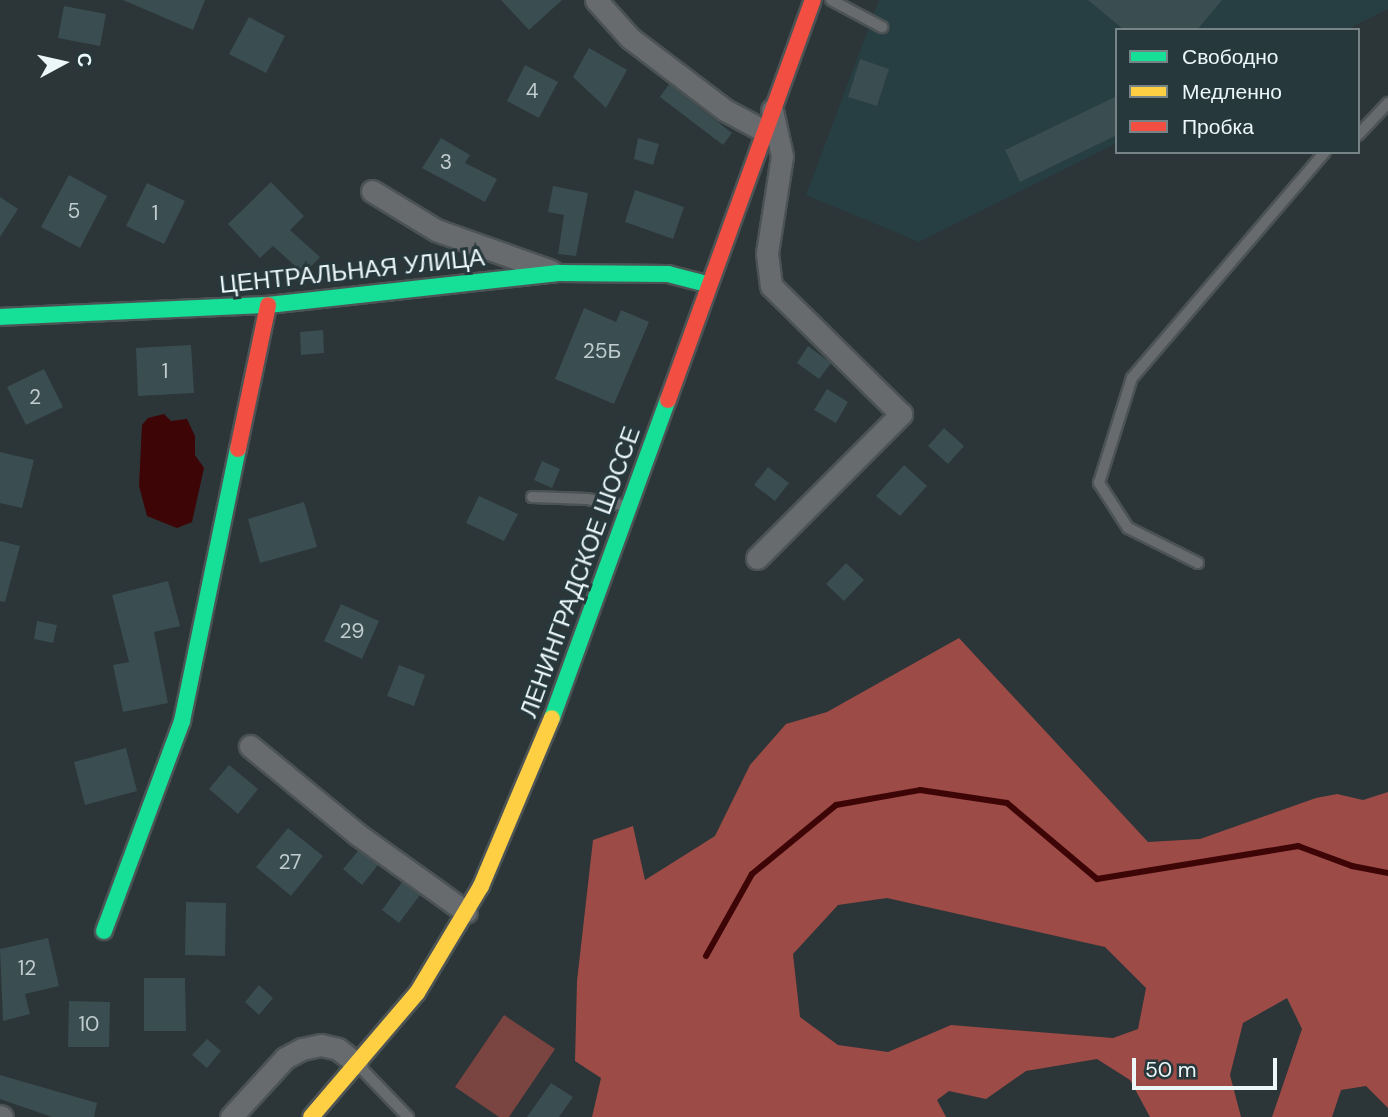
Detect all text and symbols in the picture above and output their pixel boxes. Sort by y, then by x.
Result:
north arrow [28,28,98,98]
legend [1115,28,1360,154]
text: Свободно [1182,43,1279,71]
text: С [71,51,98,69]
house number: 4 [526,78,538,104]
text: Медленно [1182,78,1282,106]
text: Пробка [1182,113,1254,141]
house number: 3 [440,149,452,175]
house number: 5 [68,198,80,224]
house number: 1 [152,200,158,226]
street label: ЦЕНТРАЛЬНАЯ УЛИЦА [218,243,486,299]
house number: 25Б [583,338,621,364]
house number: 1 [162,358,168,384]
house number: 2 [29,384,41,410]
street label: ЛЕНИНГРАДСКОЕ ШОССЕ [514,423,646,721]
house number: 29 [339,618,365,644]
house number: 27 [279,849,301,875]
house number: 12 [18,955,36,981]
house number: 10 [79,1011,99,1037]
scale bar [1136,1044,1281,1088]
text: 50 m [1145,1056,1196,1084]

